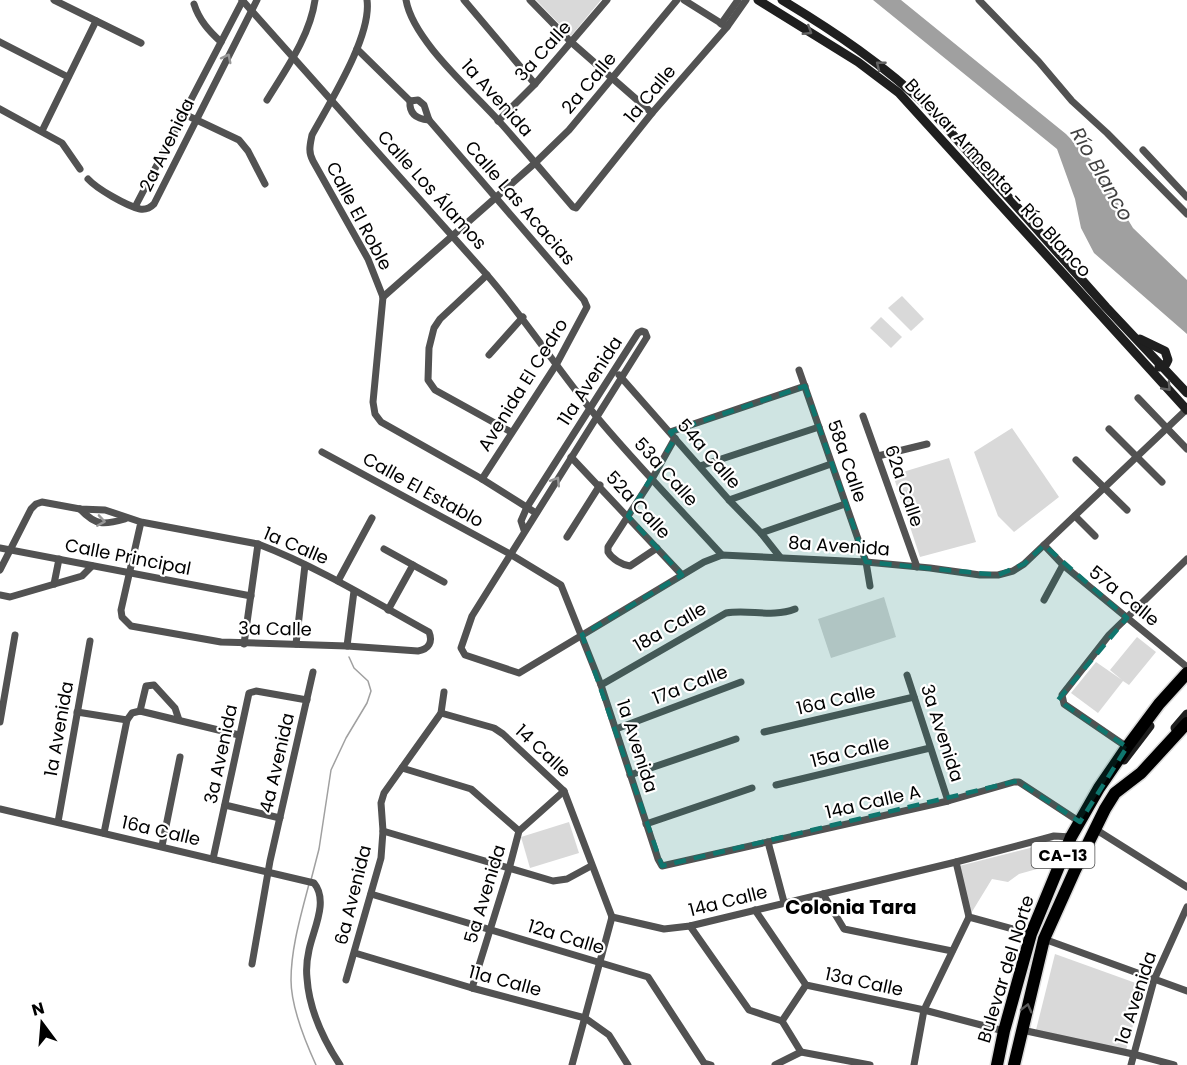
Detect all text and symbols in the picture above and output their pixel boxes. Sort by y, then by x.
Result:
street label: 3a Calle [509,15,577,86]
one-way arrow [801,23,812,34]
street label: 2a Calle [555,47,622,119]
one-way arrow [220,53,232,64]
street label: 1a Avenida [456,53,539,142]
street label: 1a Calle [618,59,681,128]
one-way arrow [876,61,887,72]
street label: Bulevar Armenta - Río Blanco [899,73,1097,283]
street label: 2a Avenida [133,94,200,196]
water label: Río Blanco [1064,122,1140,226]
street label: Calle Los Álamos [372,125,493,255]
street label: Calle Las Acacias [459,135,581,270]
street label: Calle El Roble [320,157,399,274]
street label: Avenida El Cedro [472,313,574,456]
street label: 11a Avenida [551,331,628,430]
one-way arrow [1159,380,1170,391]
street label: 54a Calle [672,413,747,494]
street label: 58a Calle [822,416,873,505]
street label: 53a Calle [629,432,704,512]
street label: 62a Calle [879,442,930,530]
street label: Calle El Establo [358,446,488,533]
street label: 52a Calle [600,465,676,544]
one-way arrow [549,477,561,487]
one-way arrow [96,515,106,527]
street label: 1a Calle [260,521,333,570]
street label: 8a Avenida [787,529,891,562]
street label: Calle Principal [63,532,193,581]
street label: 57a Calle [1084,559,1165,632]
street label: 18a Calle [629,596,711,657]
street label: 3a Calle [238,615,312,642]
street label: 17a Calle [649,659,731,710]
street label: 16a Calle [794,678,878,721]
street label: 1a Avenida [38,679,79,779]
street label: 3a Avenida [915,681,970,785]
street label: 1a Avenida [611,696,664,796]
street label: 3a Avenida [198,702,243,806]
street label: 4a Avenida [253,710,300,815]
street label: 14 Calle [510,718,577,783]
street label: 15a Calle [808,730,892,773]
street label: 14a Calle A [823,778,923,825]
street label: 16a Calle [119,809,203,852]
street label: 5a Avenida [458,841,511,946]
street label: 6a Avenida [328,842,377,947]
road number: CA-13 [1032,842,1094,868]
street label: 14a Calle [686,879,770,922]
street label: Bulevar del Norte [971,892,1040,1046]
district label: Colonia Tara [785,893,917,921]
street label: 12a Calle [525,913,608,960]
street label: 1a Avenida [1109,948,1162,1048]
street label: 11a Calle [466,959,544,1002]
street label: 13a Calle [823,961,906,1002]
north arrow [12,993,72,1053]
text: N [29,996,47,1022]
one-way arrow [1019,1003,1032,1013]

